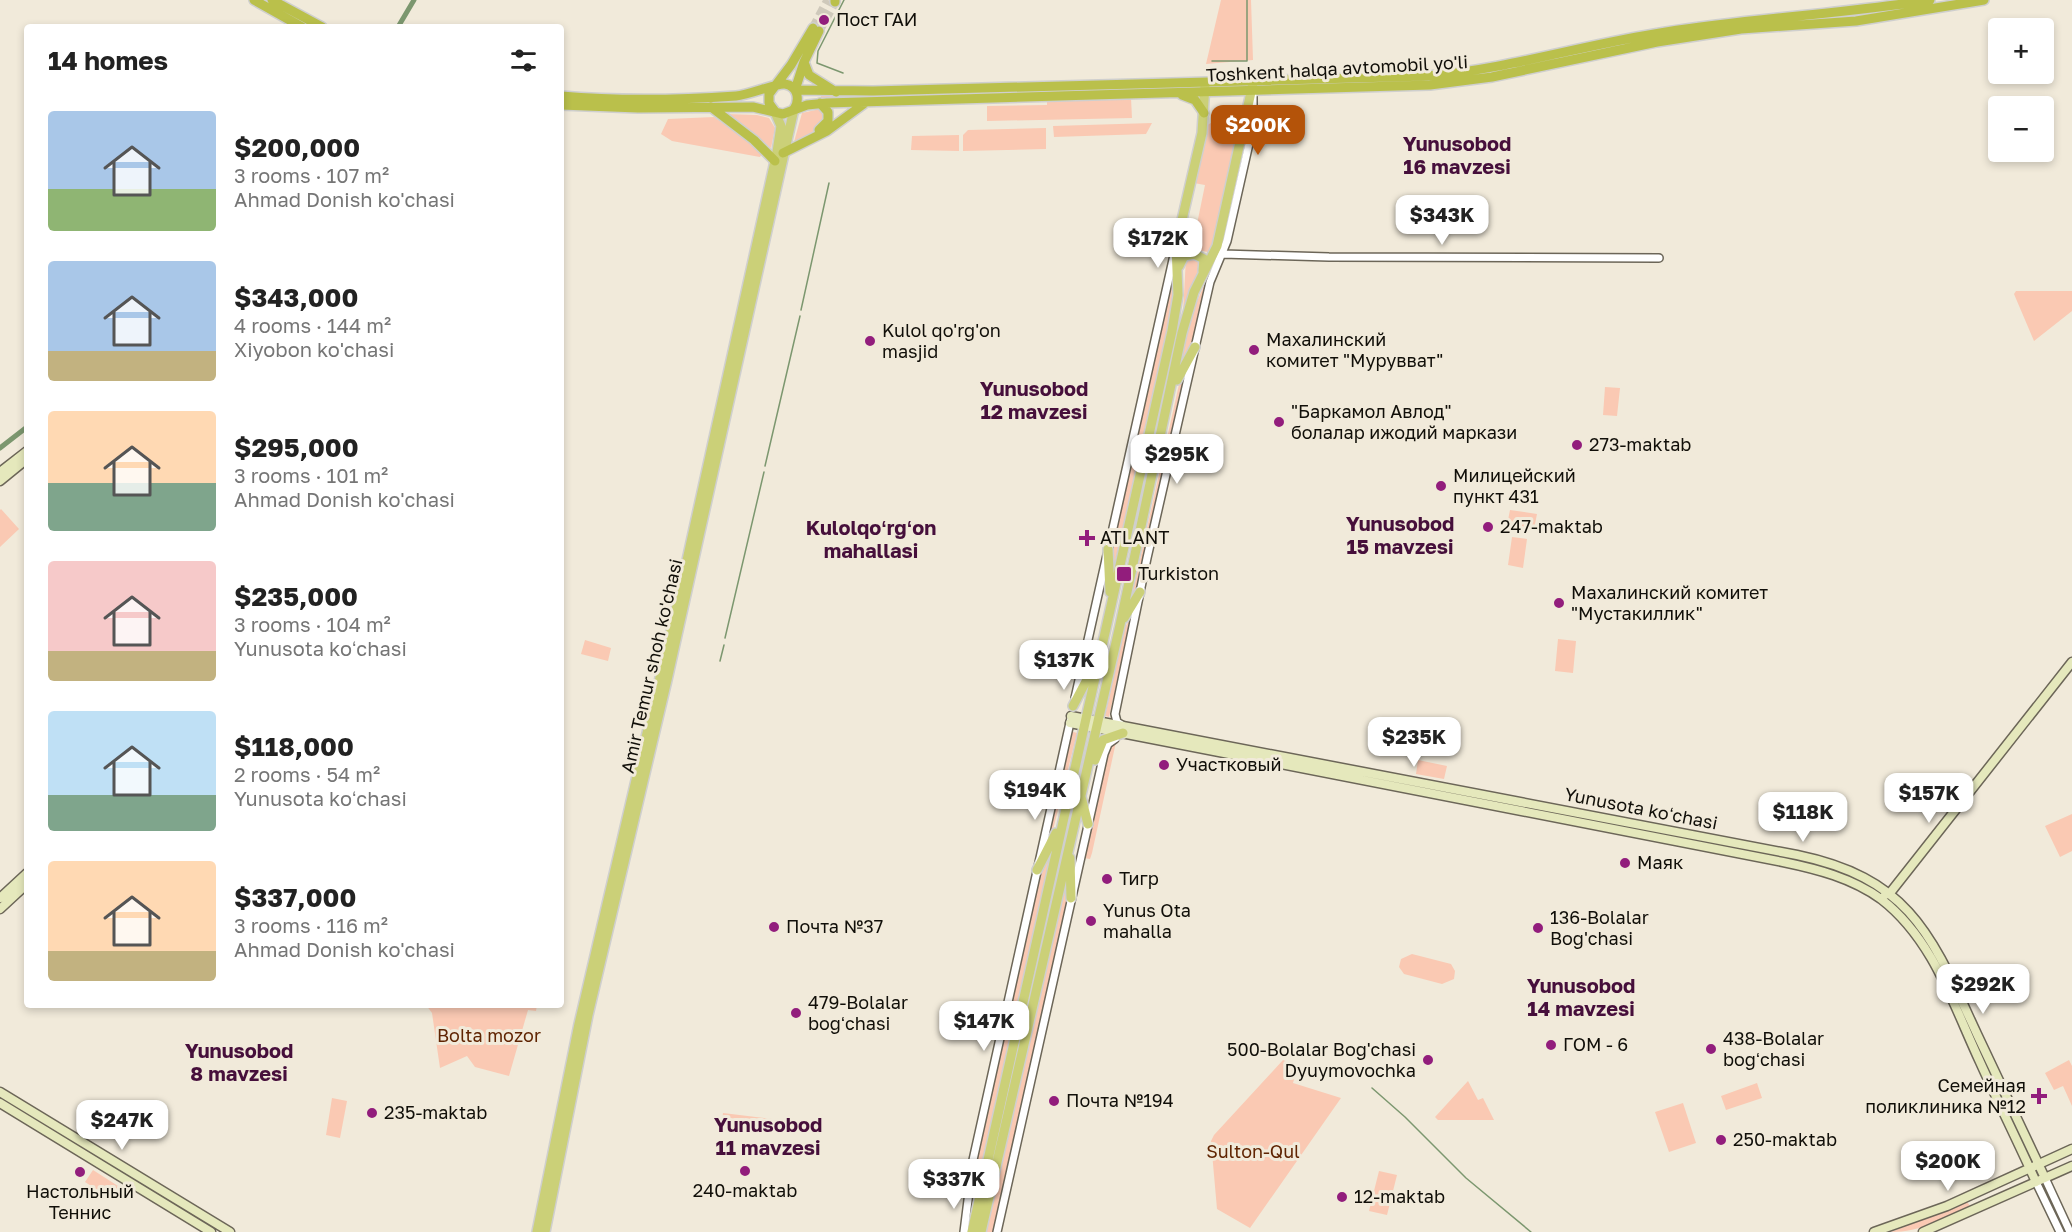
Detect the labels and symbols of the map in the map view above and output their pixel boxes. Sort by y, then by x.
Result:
place label: Пост ГАИ [836,8,917,30]
marker: Пост ГАИ [817,13,831,27]
street label: Toshkent halqa avtomobil yo'li [1205,50,1469,86]
pin: $200K [1216,105,1300,156]
district label: Yunusobod 16 mavzesi [1403,131,1511,178]
pin: $343K [1400,195,1484,246]
pin: $172K [1116,218,1200,269]
place label: Kulol qo'rg'on masjid [882,319,1001,362]
place label: Махалинский комитет "Мурувват" [1266,328,1443,371]
marker: Kulol qo'rg'on masjid [863,334,877,348]
marker: Махалинский комитет "Мурувват" [1247,343,1261,357]
district label: Yunusobod 12 mavzesi [980,376,1088,423]
place label: "Баркамол Авлод" болалар ижодий маркази [1291,400,1517,443]
marker: "Баркамол Авлод" болалар ижодий маркази [1272,415,1286,429]
place label: 273-maktab [1589,433,1691,455]
pin: $295K [1135,434,1219,485]
marker: 273-maktab [1570,438,1584,452]
place label: Милицейский пункт 431 [1453,464,1576,507]
marker: Милицейский пункт 431 [1434,479,1448,493]
district label: Yunusobod 15 mavzesi [1346,511,1454,558]
district label: Kulolqoʻrgʻon mahallasi [806,515,936,562]
place label: 247-maktab [1500,515,1603,537]
marker: 247-maktab [1481,520,1495,534]
place label: ATLANT [1100,526,1169,548]
marker: ATLANT [1078,529,1096,547]
street label: Amir Temur shoh ko'chasi [616,556,686,775]
place label: Turkiston [1138,562,1219,584]
marker: Turkiston [1115,565,1133,583]
place label: Махалинский комитет "Мустакиллик" [1571,581,1768,624]
marker: Махалинский комитет "Мустакиллик" [1552,596,1566,610]
pin: $137K [1022,640,1106,691]
pin: $235K [1372,717,1456,768]
place label: Участковый [1176,753,1282,775]
marker: Участковый [1157,758,1171,772]
pin: $194K [993,770,1077,821]
pin: $157K [1887,773,1971,824]
street label: Yunusota koʻchasi [1563,782,1720,834]
pin: $118K [1761,792,1845,843]
place label: Маяк [1637,851,1683,873]
marker: Маяк [1618,856,1632,870]
place label: Тигр [1119,867,1159,889]
marker: Тигр [1100,872,1114,886]
place label: Yunus Ota mahalla [1103,899,1191,942]
place label: 136-Bolalar Bog'chasi [1550,906,1649,949]
marker: Yunus Ota mahalla [1084,914,1098,928]
place label: Почта №37 [786,915,883,937]
marker: Почта №37 [767,920,781,934]
marker: 136-Bolalar Bog'chasi [1531,921,1545,935]
pin: $292K [1941,964,2025,1015]
district label: Yunusobod 14 mavzesi [1527,973,1635,1020]
place label: 479-Bolalar bogʻchasi [808,991,908,1034]
pin: $147K [942,1001,1026,1052]
marker: 479-Bolalar bogʻchasi [789,1006,803,1020]
park label: Bolta mozor [437,1024,541,1046]
place label: 438-Bolalar bogʻchasi [1723,1027,1824,1070]
place label: ГОМ - 6 [1563,1033,1628,1055]
district label: Yunusobod 8 mavzesi [185,1038,293,1085]
place label: 500-Bolalar Bog'chasi Dyuymovochka [1227,1038,1416,1081]
marker: ГОМ - 6 [1544,1038,1558,1052]
marker: 438-Bolalar bogʻchasi [1704,1042,1718,1056]
marker: 500-Bolalar Bog'chasi Dyuymovochka [1421,1053,1435,1067]
place label: Семейная поликлиника №12 [1865,1074,2026,1117]
marker: Семейная поликлиника №12 [2030,1087,2048,1105]
place label: Почта №194 [1066,1089,1174,1111]
marker: Почта №194 [1047,1094,1061,1108]
pin: $247K [80,1100,164,1151]
place label: 235-maktab [384,1101,487,1123]
marker: 235-maktab [365,1106,379,1120]
district label: Yunusobod 11 mavzesi [714,1112,822,1159]
place label: 250-maktab [1733,1128,1837,1150]
marker: 250-maktab [1714,1133,1728,1147]
park label: Sulton-Qul [1206,1140,1300,1162]
pin: $200K [1906,1141,1990,1192]
pin: $337K [912,1159,996,1210]
marker: 240-maktab [738,1164,752,1178]
marker: Настольный Теннис [73,1165,87,1179]
place label: 240-maktab [693,1179,797,1201]
place label: Настольный Теннис [26,1180,134,1223]
place label: 12-maktab [1354,1185,1445,1207]
marker: 12-maktab [1335,1190,1349,1204]

